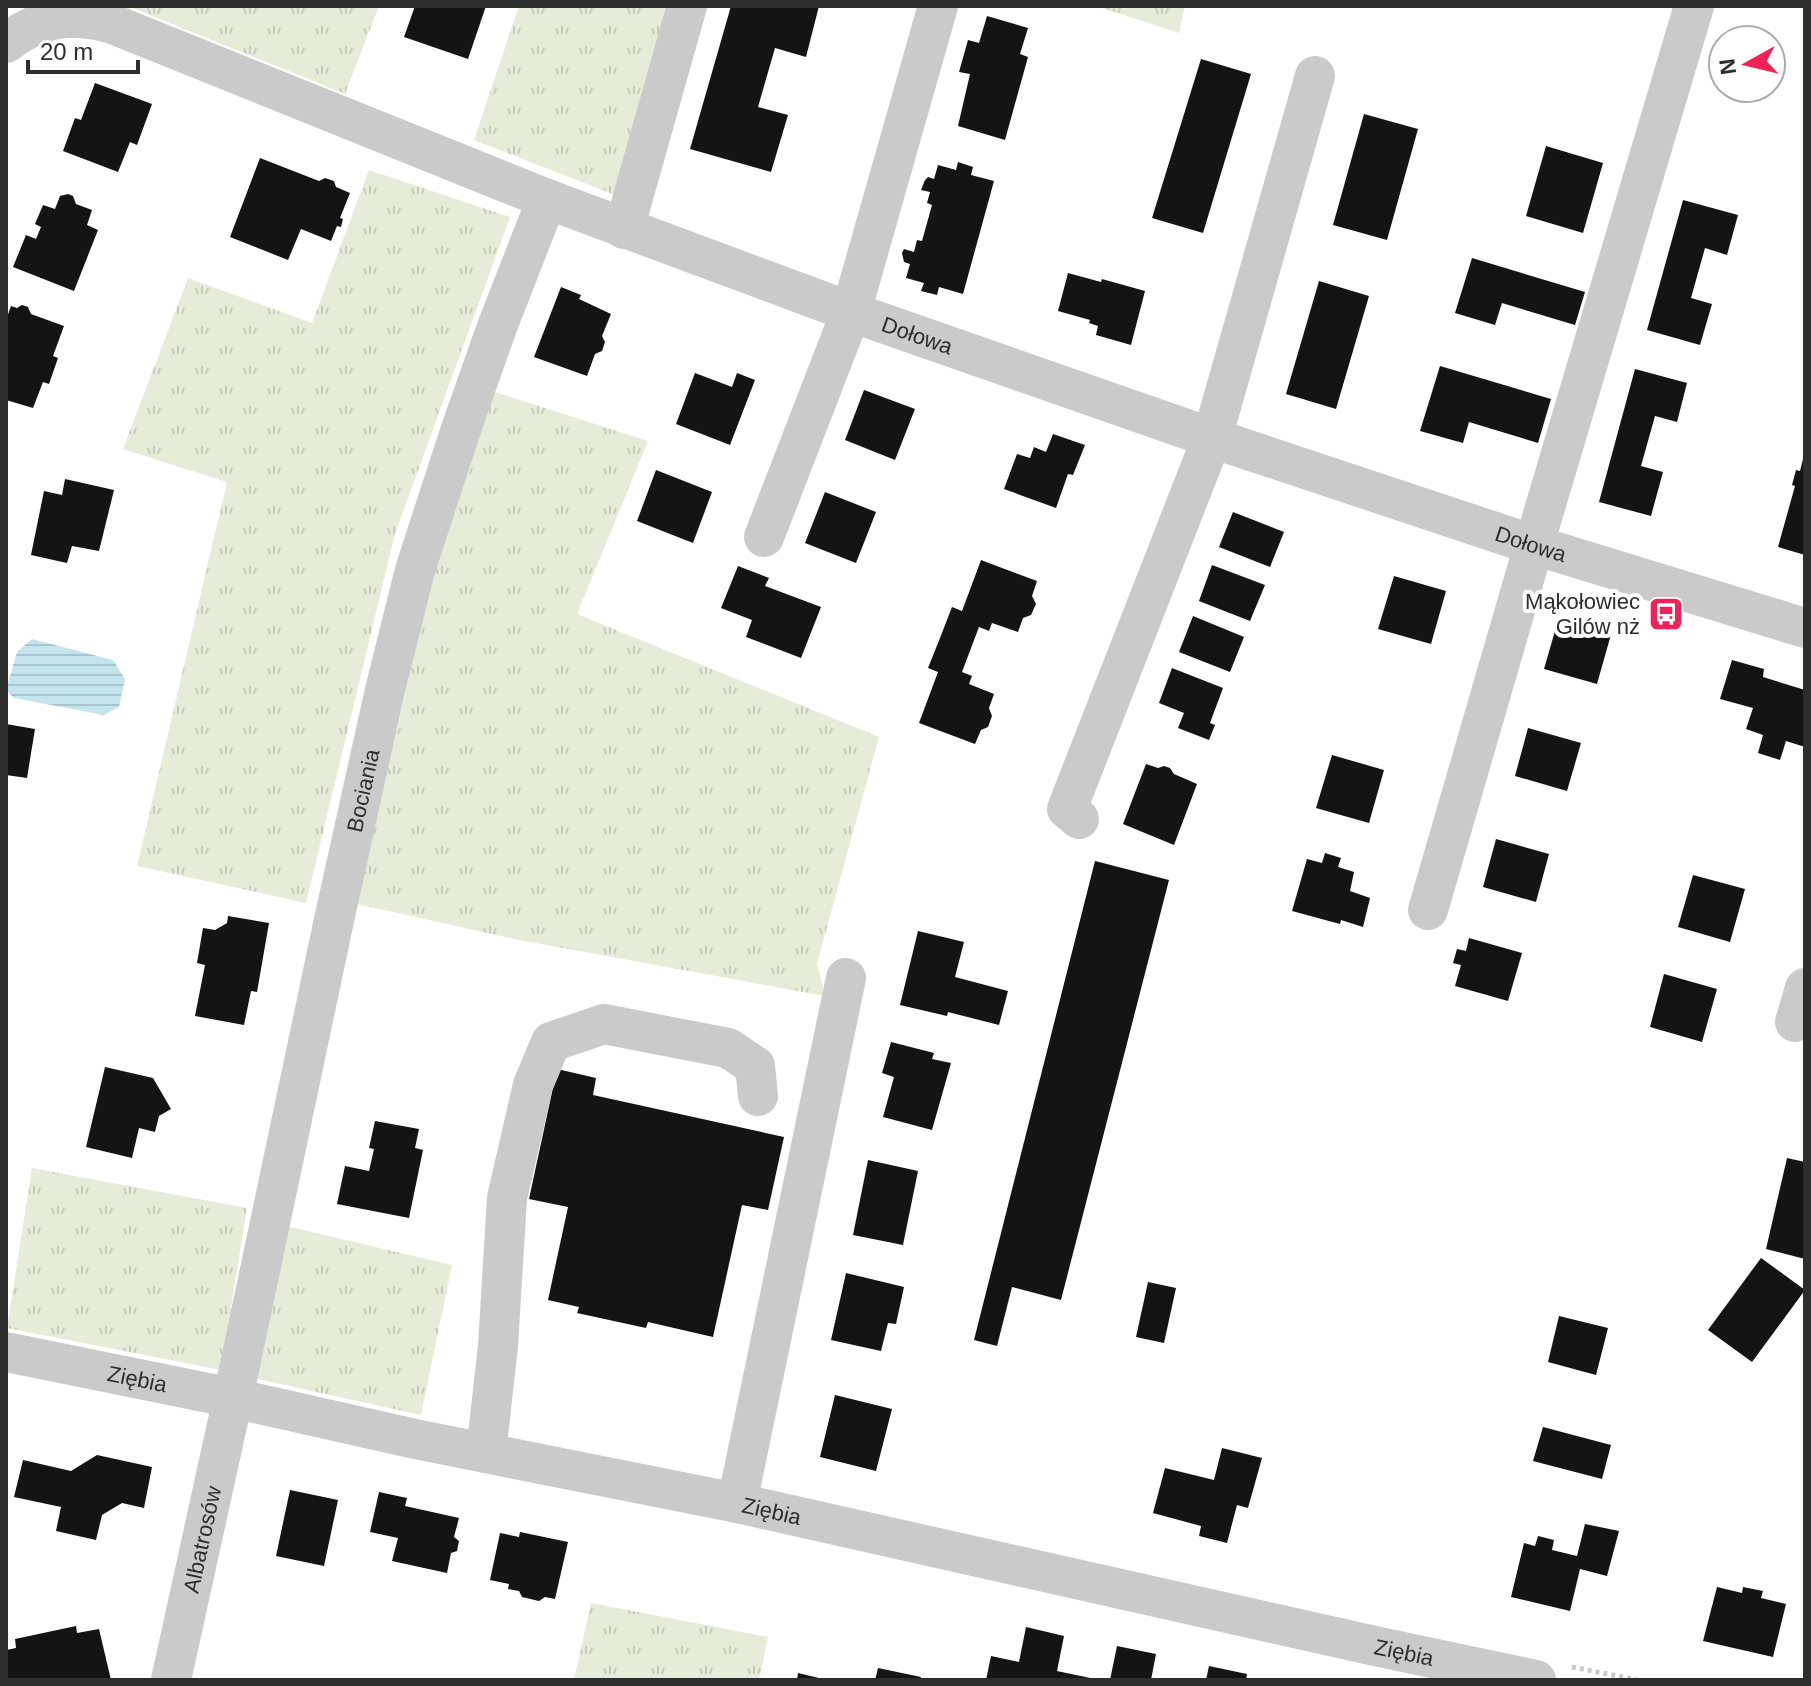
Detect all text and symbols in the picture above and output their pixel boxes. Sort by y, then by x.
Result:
scale bar [28,24,138,74]
north arrow [1707,24,1787,104]
text: 20 m [40,38,93,65]
text: N [1714,57,1741,76]
street label: Dołowa [878,312,957,360]
street label: Dołowa [1492,521,1570,567]
place label: Mąkołowiec Gilów nż [1525,589,1640,639]
bus stop icon: Mąkołowiec Gilów nż [1647,595,1685,633]
street label: Bociania [342,746,385,834]
street label: Ziębia [105,1361,170,1397]
street label: Albatrosów [179,1483,226,1595]
street label: Ziębia [740,1493,804,1530]
street label: Ziębia [1372,1634,1437,1671]

